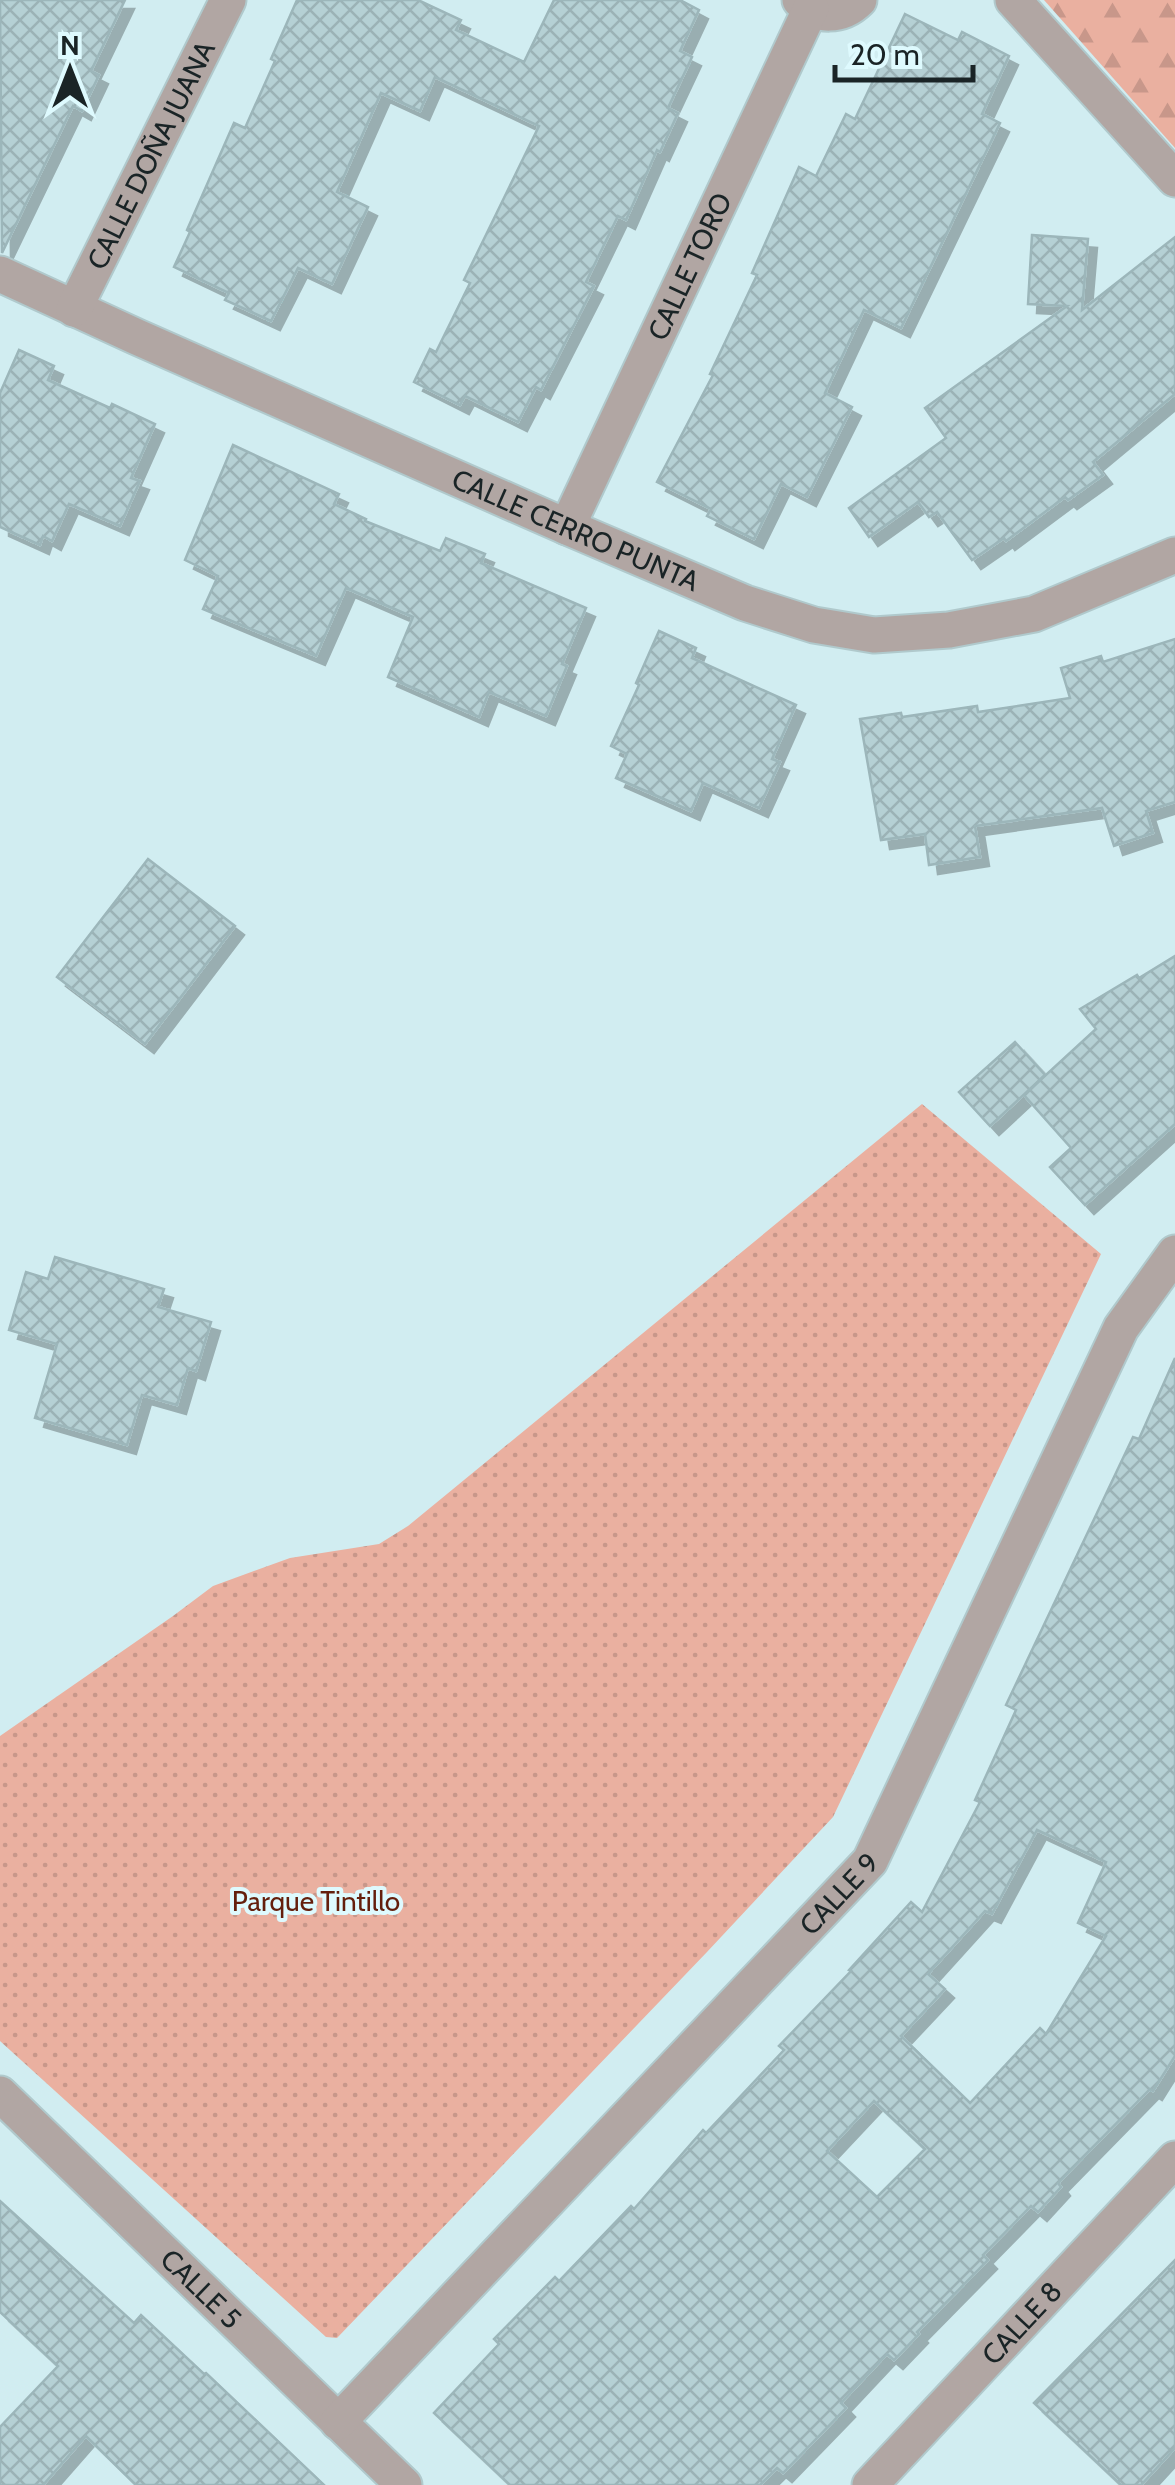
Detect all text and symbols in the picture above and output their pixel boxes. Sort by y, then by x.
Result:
north arrow [20,20,120,120]
scale bar [835,20,972,82]
text: N [60,28,80,62]
street label: CALLE DOÑA JUANA [80,35,222,275]
text: 20 m [850,36,920,73]
street label: CALLE TORO [640,187,739,345]
street label: CALLE CERRO PUNTA [447,461,705,599]
street label: CALLE 9 [792,1846,886,1942]
park label: Parque Tintillo [232,1884,400,1918]
street label: CALLE 5 [154,2242,249,2336]
street label: CALLE 8 [975,2274,1069,2372]

